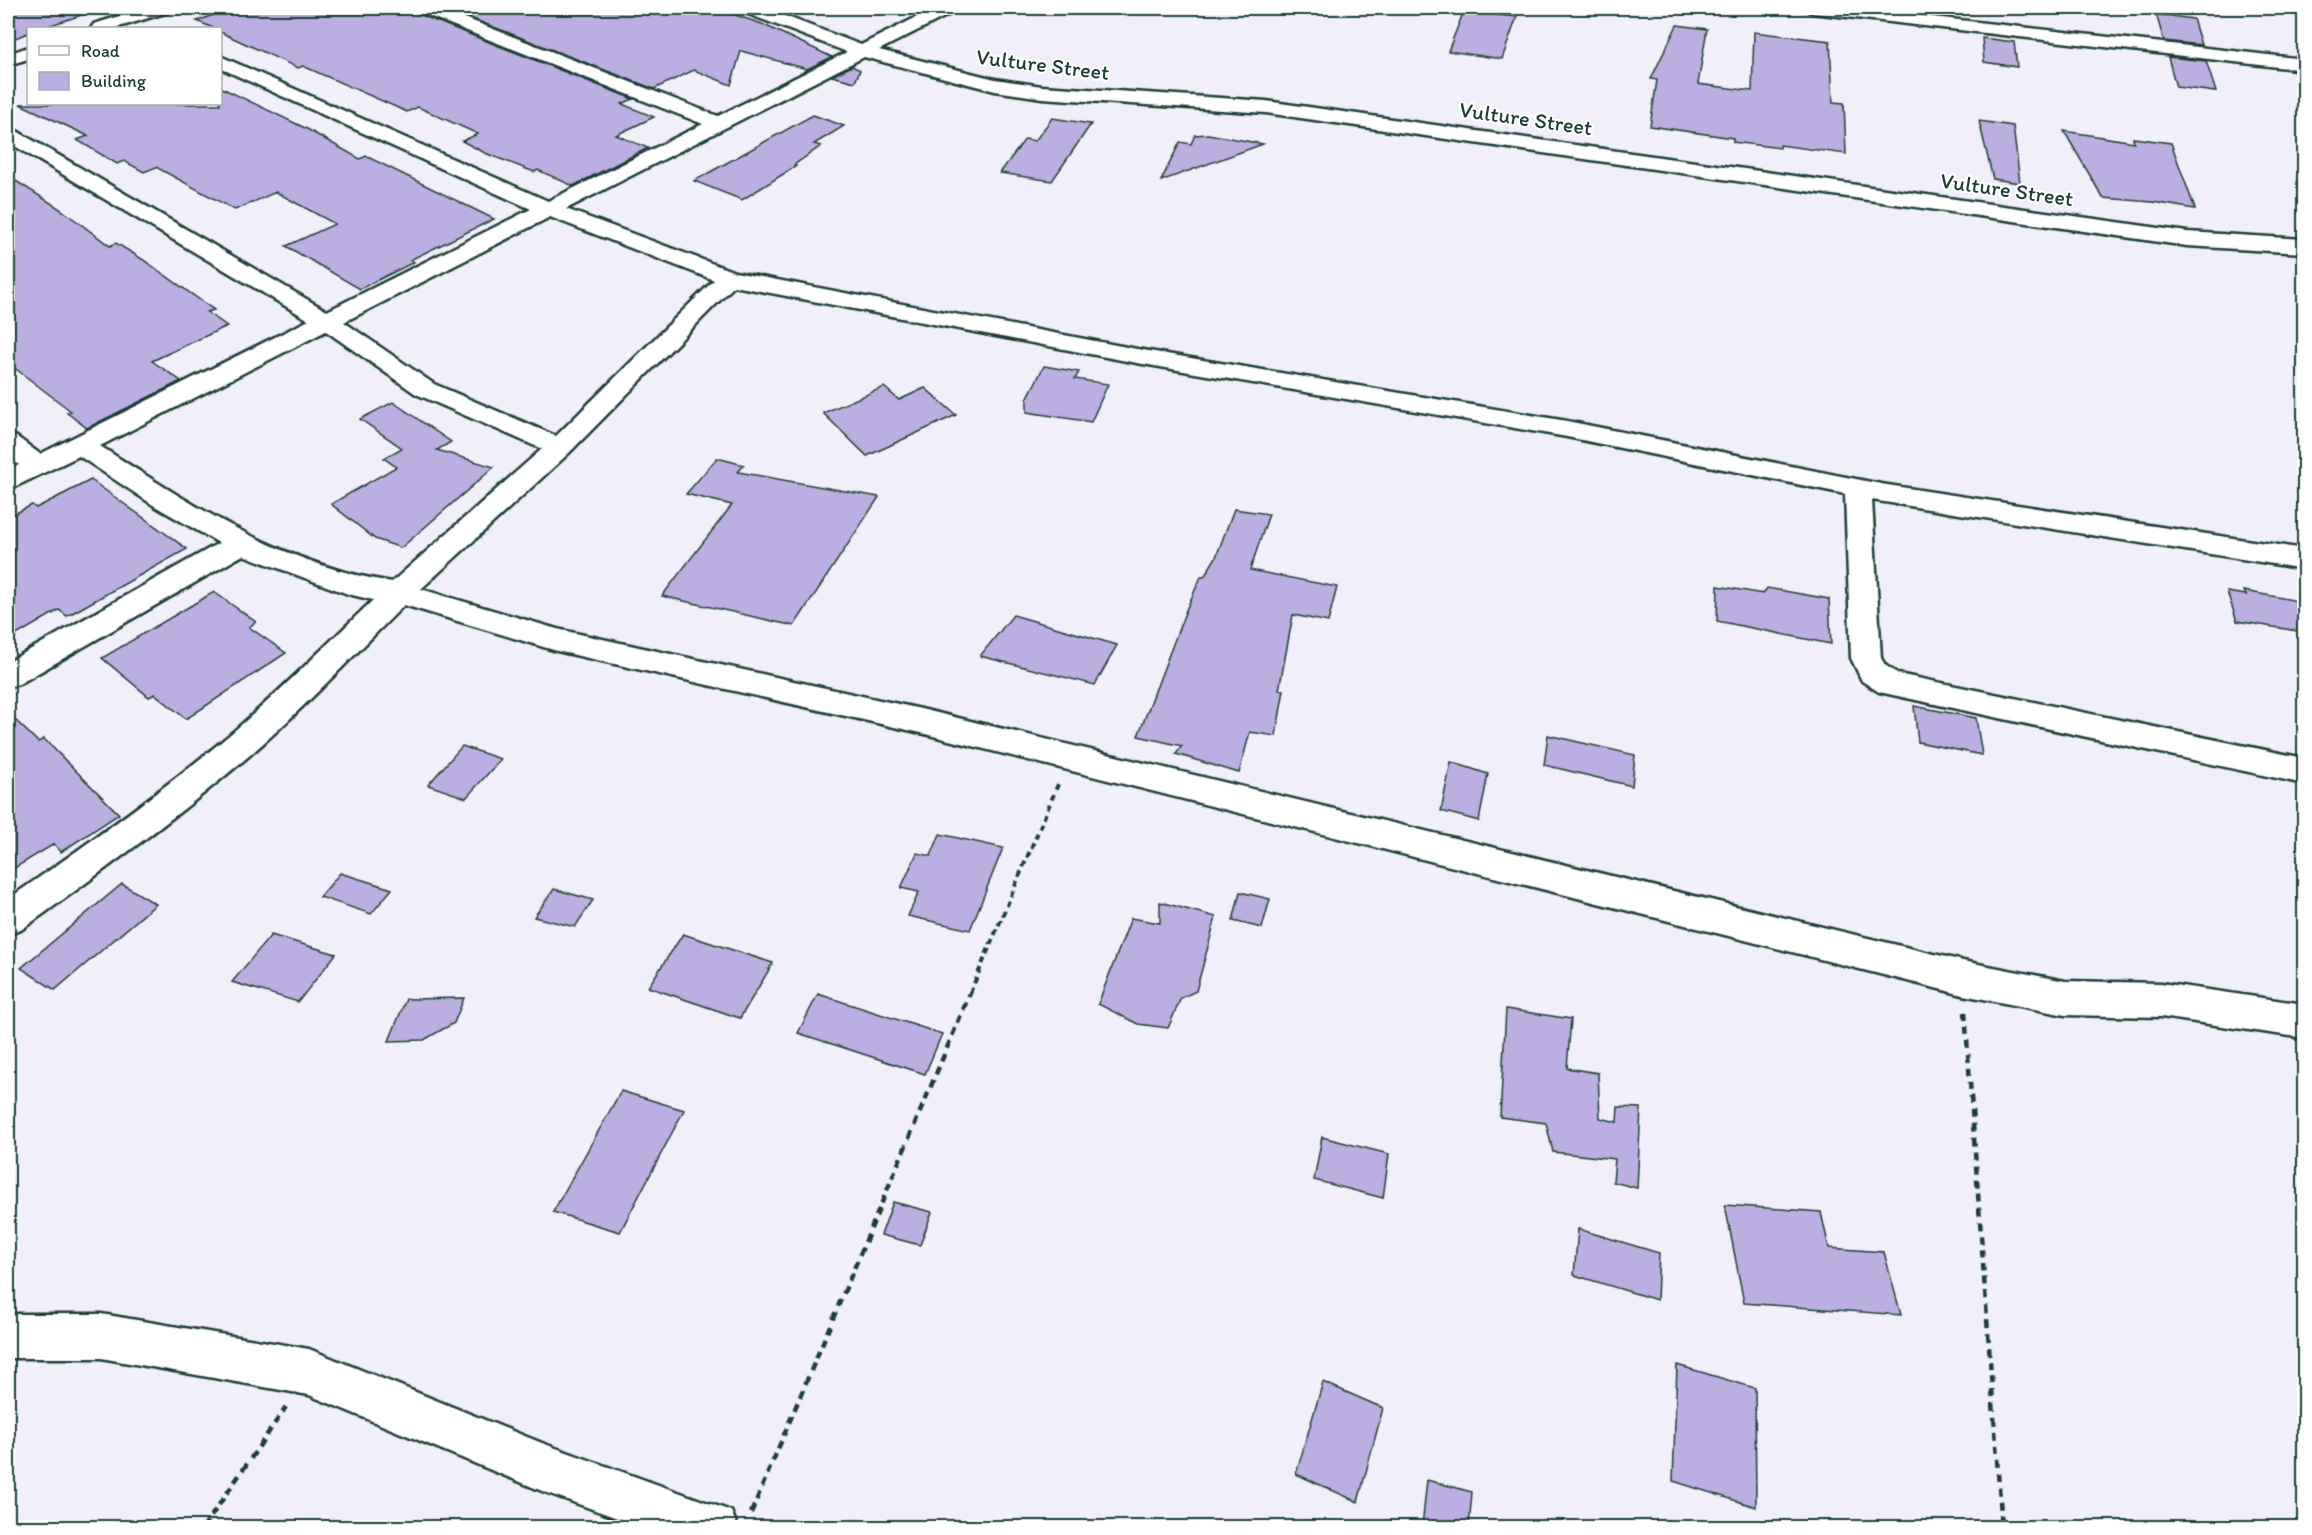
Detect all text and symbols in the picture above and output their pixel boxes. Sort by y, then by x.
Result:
legend [27,27,222,105]
text: Road [81,40,120,62]
street label: Vulture Street [975,43,1111,86]
text: Building [81,70,147,92]
street label: Vulture Street [1458,96,1594,141]
street label: Vulture Street [1939,167,2075,212]

